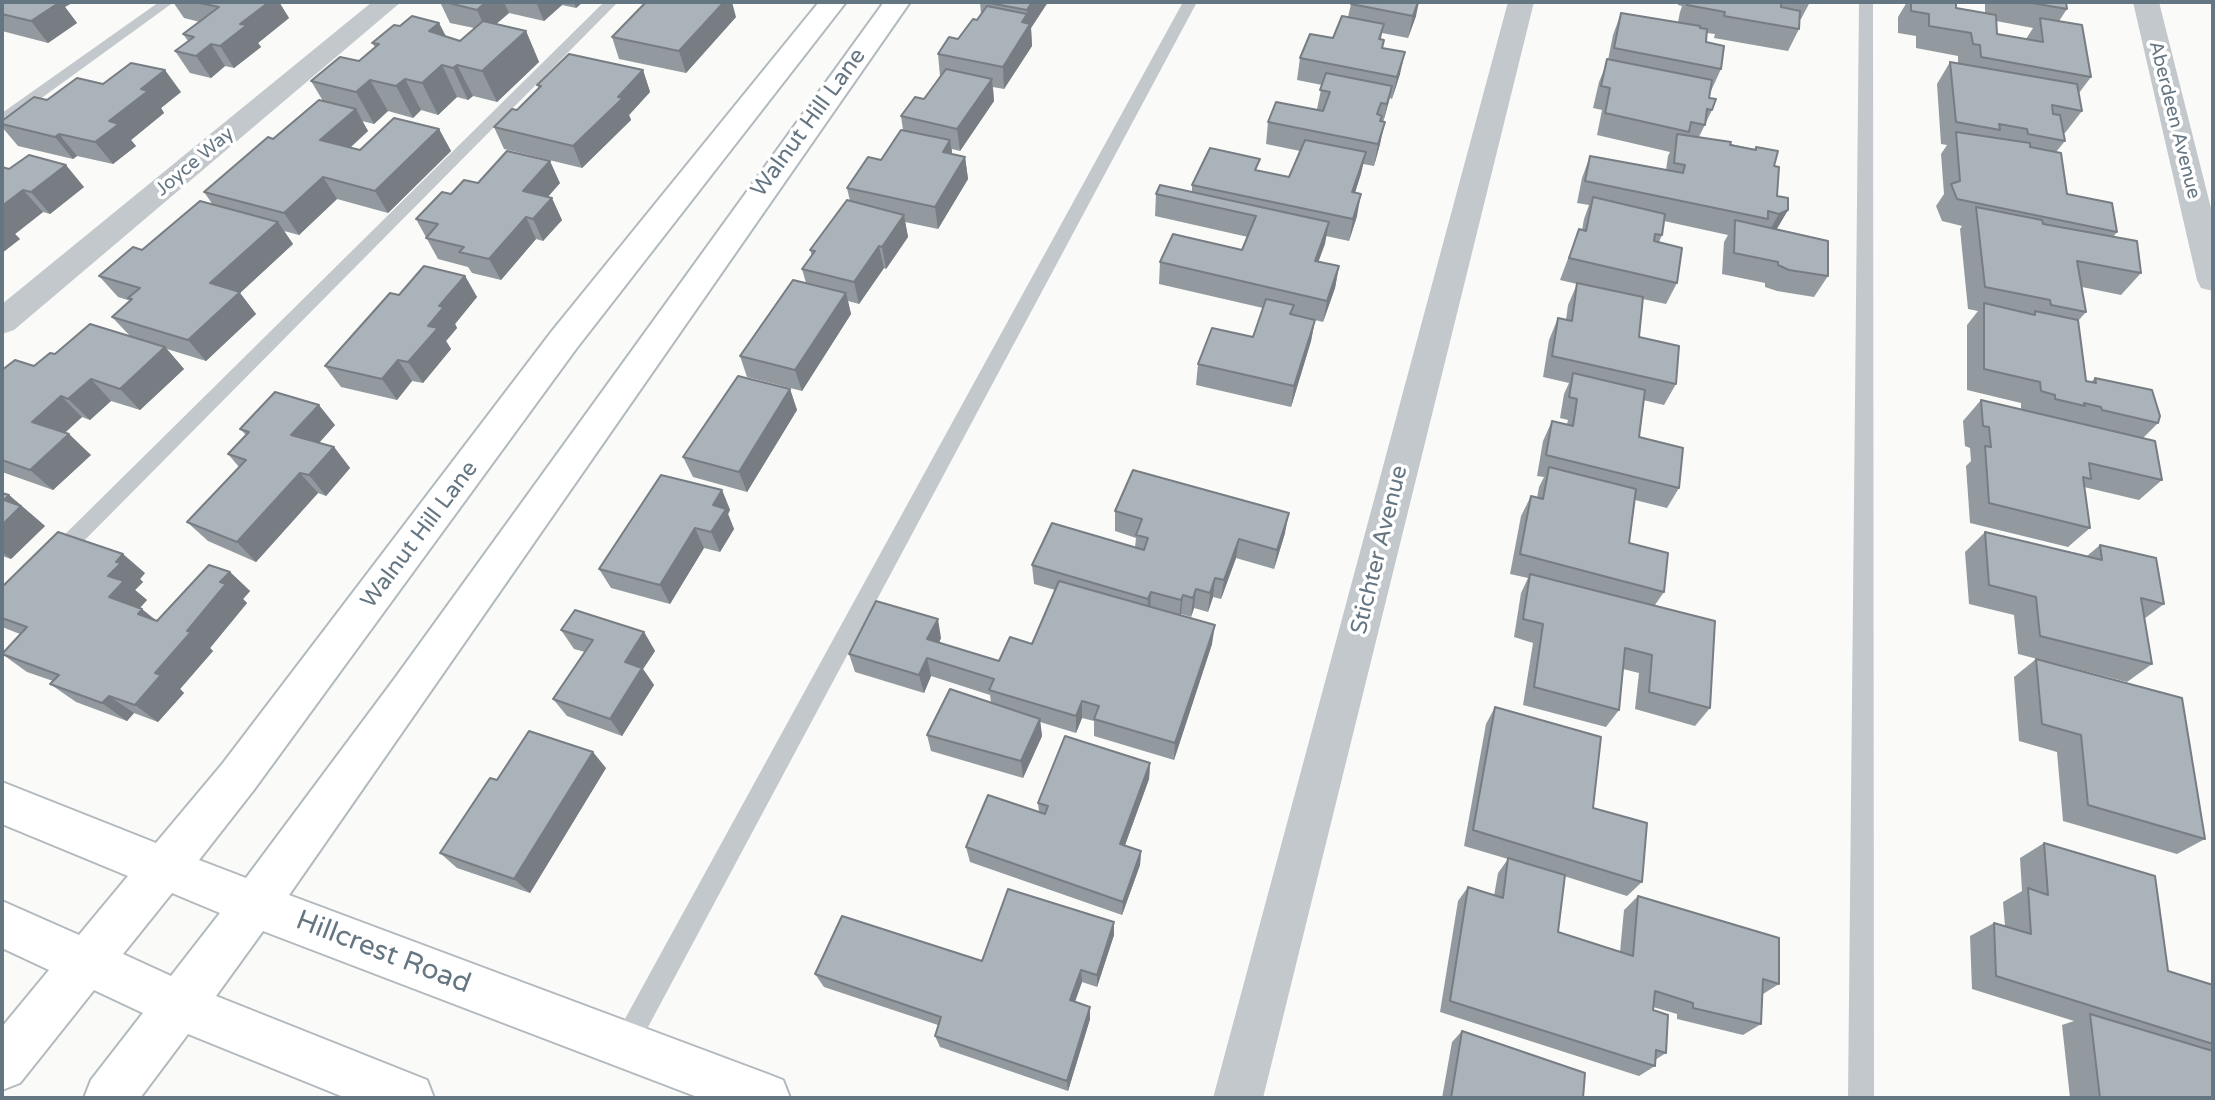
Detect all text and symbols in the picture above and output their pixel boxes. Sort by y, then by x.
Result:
street label: Aberdeen Avenue [2143,39,2205,201]
street label: Walnut Hill Lane [746,43,872,203]
street label: Joyce Way [151,123,239,201]
street label: Walnut Hill Lane [356,456,484,614]
street label: Stichter Avenue [1346,463,1414,637]
street label: Hillcrest Road [291,904,475,1002]

